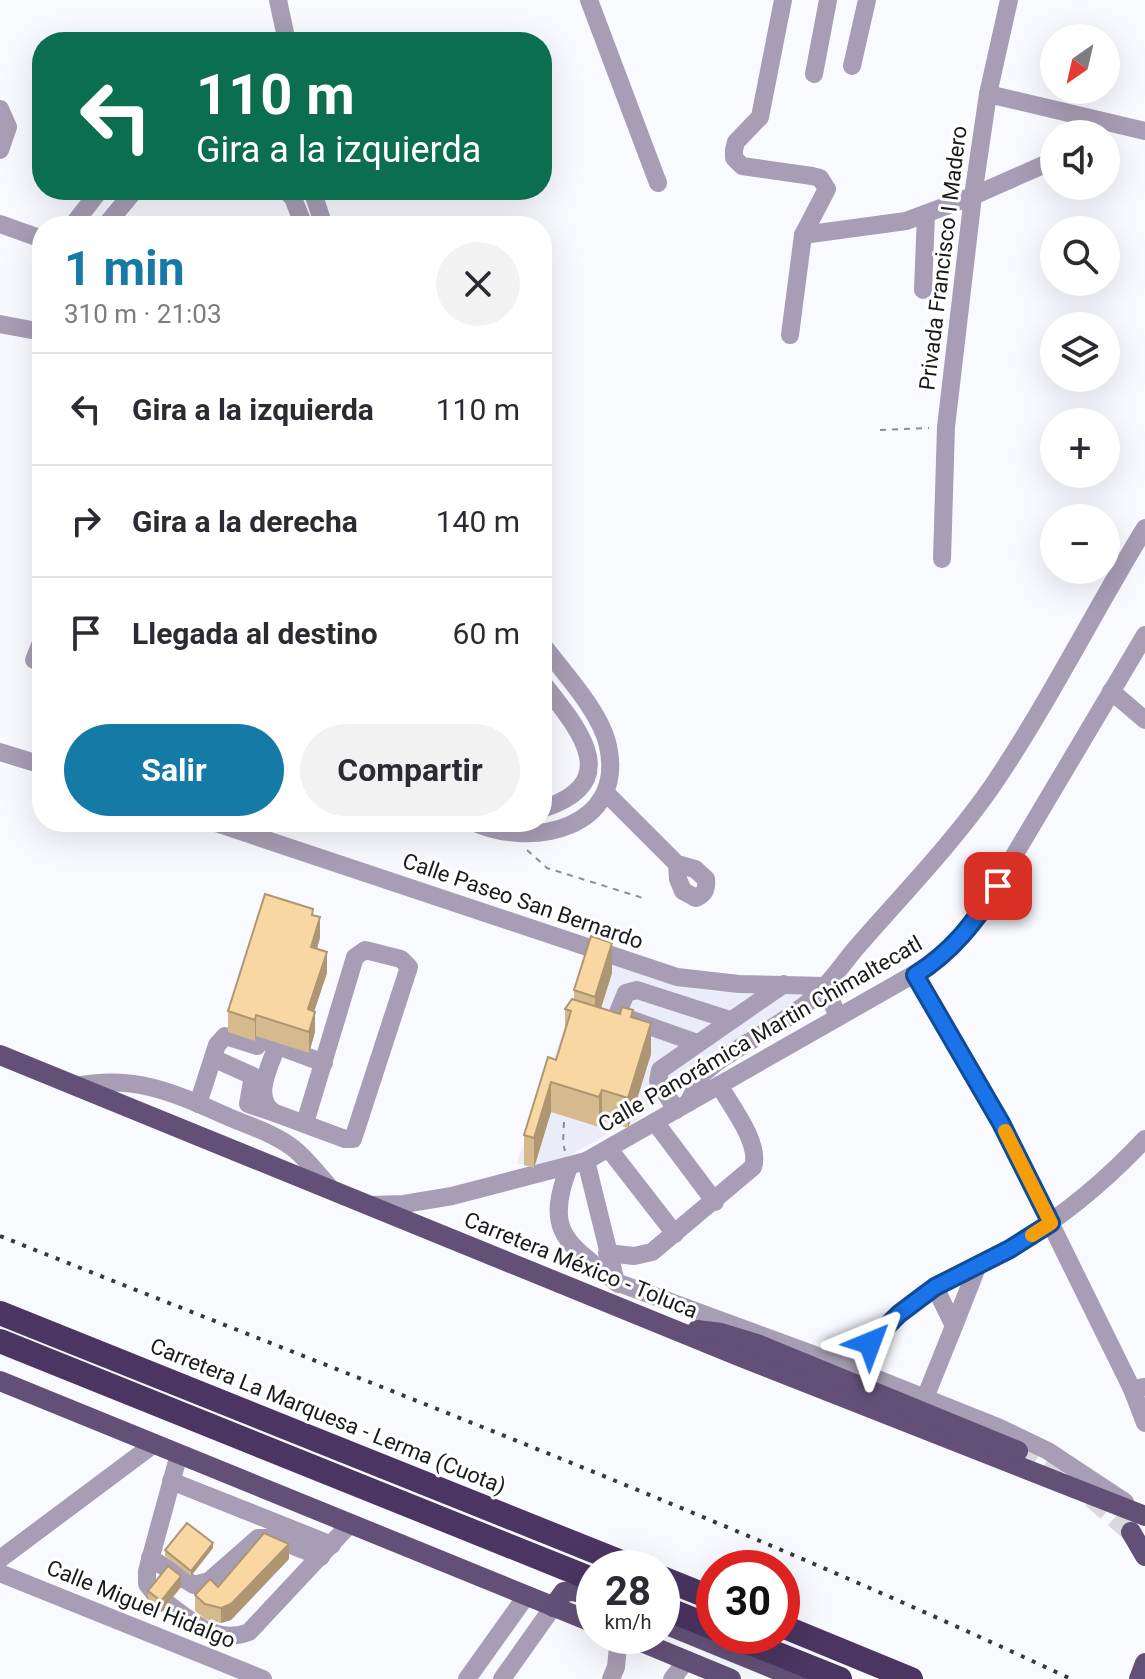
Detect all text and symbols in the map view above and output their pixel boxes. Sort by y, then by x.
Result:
north arrow [1040,24,1120,104]
map controls [1040,24,1120,584]
text: 110 m [196,62,355,128]
icon: left [64,64,168,168]
button: sound [1040,120,1120,200]
street label: Privada Francisco I Madero [914,124,972,392]
text: Gira a la izquierda [196,129,481,171]
button: search [1040,216,1120,296]
text: 1 min [64,240,185,297]
button: close [436,242,520,326]
text: 310 m · 21:03 [64,299,222,329]
button: layers [1040,312,1120,392]
icon: left [64,387,108,431]
text: Gira a la izquierda [132,392,374,427]
text: 110 m [436,392,520,427]
button: + [1040,408,1120,488]
icon: right [64,499,108,543]
text: Gira a la derecha [132,504,358,539]
text: 140 m [436,504,520,539]
button: − [1040,504,1120,584]
icon: arrive [64,611,108,655]
text: Llegada al destino [132,616,378,651]
text: 60 m [453,616,520,651]
button: Salir [64,724,284,816]
button: Compartir [300,724,520,816]
street label: Calle Paseo San Bernardo [399,848,647,954]
pin [964,852,1032,920]
icon: arrive [976,864,1020,908]
street label: Calle Panorámica Martin Chimaltecatl [594,931,926,1137]
street label: Carretera México - Toluca [461,1207,701,1323]
position arrow [828,1301,912,1385]
street label: Carretera La Marquesa - Lerma (Cuota) [146,1333,509,1500]
speed limit sign: 30 [696,1550,800,1654]
street label: Calle Miguel Hidalgo [43,1555,239,1653]
text: 28 [605,1568,651,1615]
text: km/h [605,1610,651,1634]

